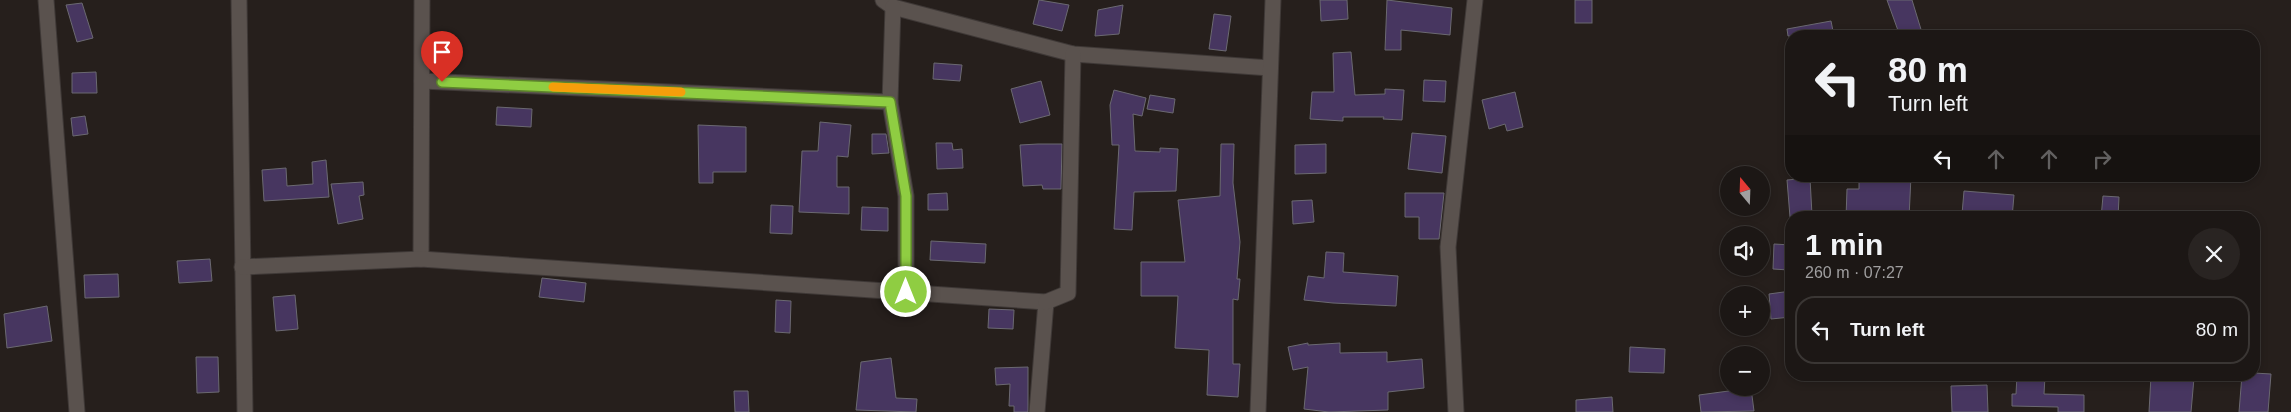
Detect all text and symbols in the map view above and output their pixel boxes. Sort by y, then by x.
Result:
pin [421,31,463,82]
icon: arrive [428,38,456,66]
icon: left [1805,50,1870,115]
text: 80 m [1888,50,1968,89]
text: Turn left [1888,91,1968,116]
icon: left [1929,145,1957,173]
icon: ahead [1982,145,2010,173]
icon: ahead [2035,145,2063,173]
icon: right [2088,145,2116,173]
north arrow [1720,166,1770,216]
map controls [1720,166,1770,396]
button: sound [1720,226,1770,276]
text: 1 min [1805,228,1883,261]
button: close [2188,228,2240,280]
text: 260 m · 07:27 [1805,264,1904,281]
position arrow [879,265,931,317]
button: + [1720,286,1770,336]
icon: left [1807,316,1835,344]
text: Turn left [1850,319,1925,340]
text: 80 m [2196,319,2238,340]
button: − [1720,346,1770,396]

